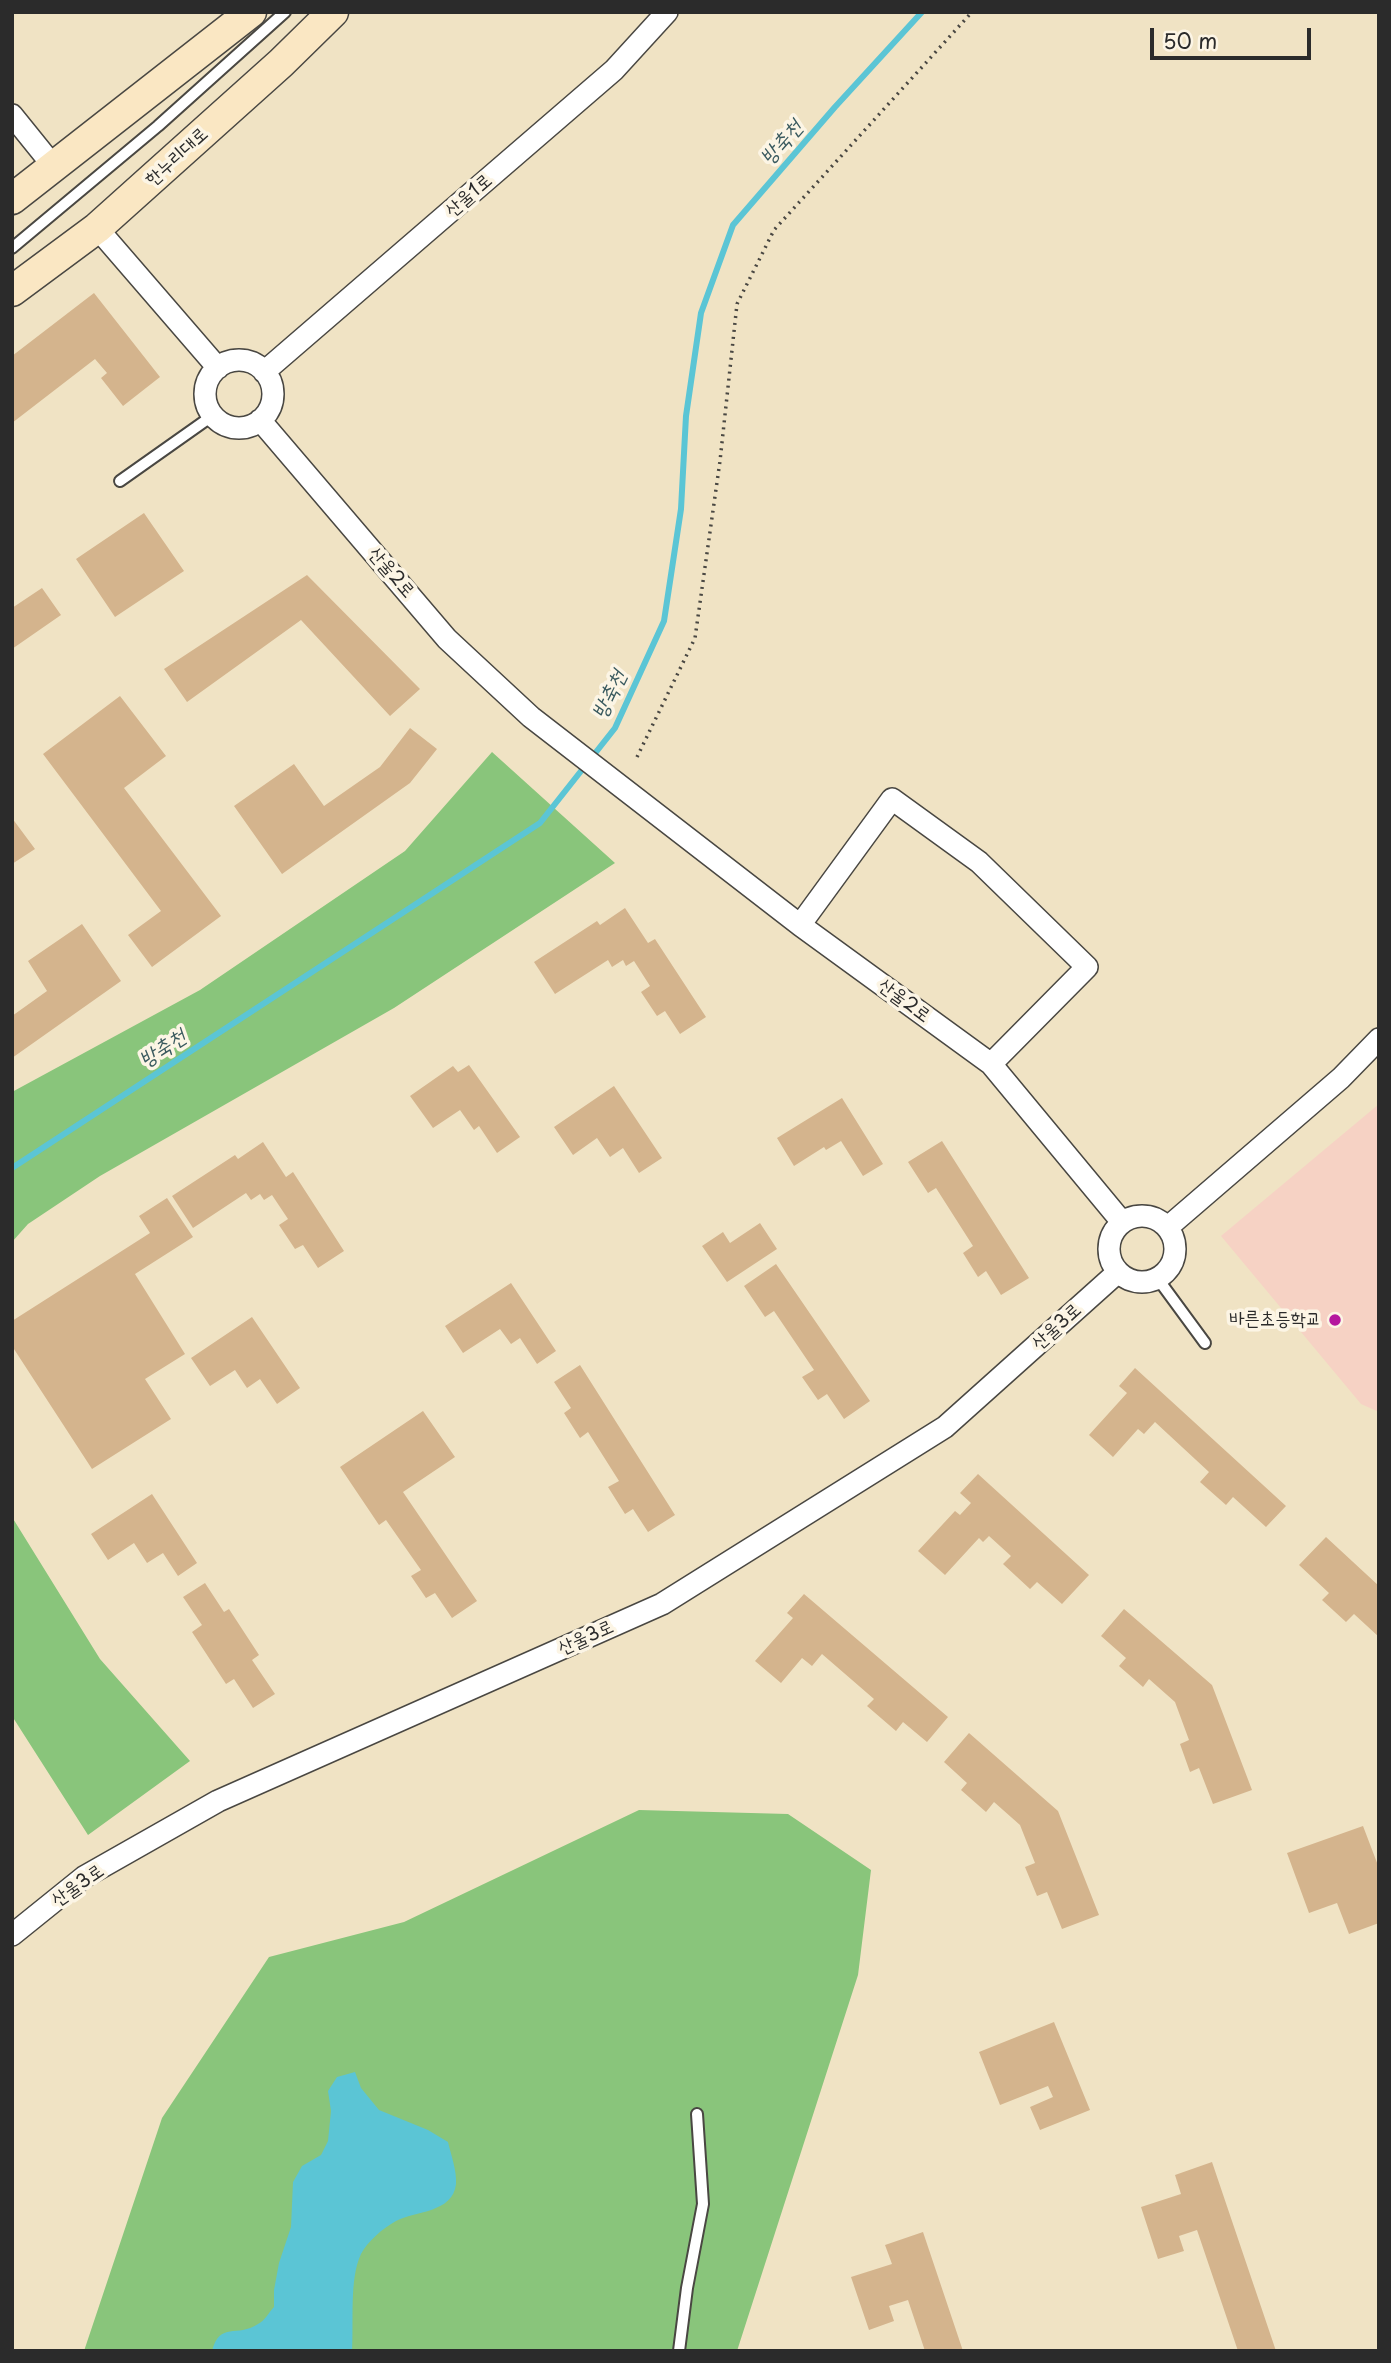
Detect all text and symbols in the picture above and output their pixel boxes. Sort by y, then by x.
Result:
scale bar [1153,14,1314,58]
text: 50 m [1163,24,1217,56]
water label: 방축천 [756,116,808,170]
street label: 한누리대로 [141,123,213,191]
street label: 산울1로 [441,170,497,222]
street label: 산울2로 [363,543,419,603]
water label: 방축천 [588,667,632,723]
street label: 산울2로 [873,974,935,1028]
water label: 방축천 [135,1025,191,1073]
street label: 산울3로 [1028,1299,1086,1355]
place label: 바른초등학교 [1229,1309,1321,1331]
marker: 바른초등학교 [1327,1312,1343,1328]
street label: 산울3로 [555,1616,617,1660]
street label: 산울3로 [48,1860,108,1912]

